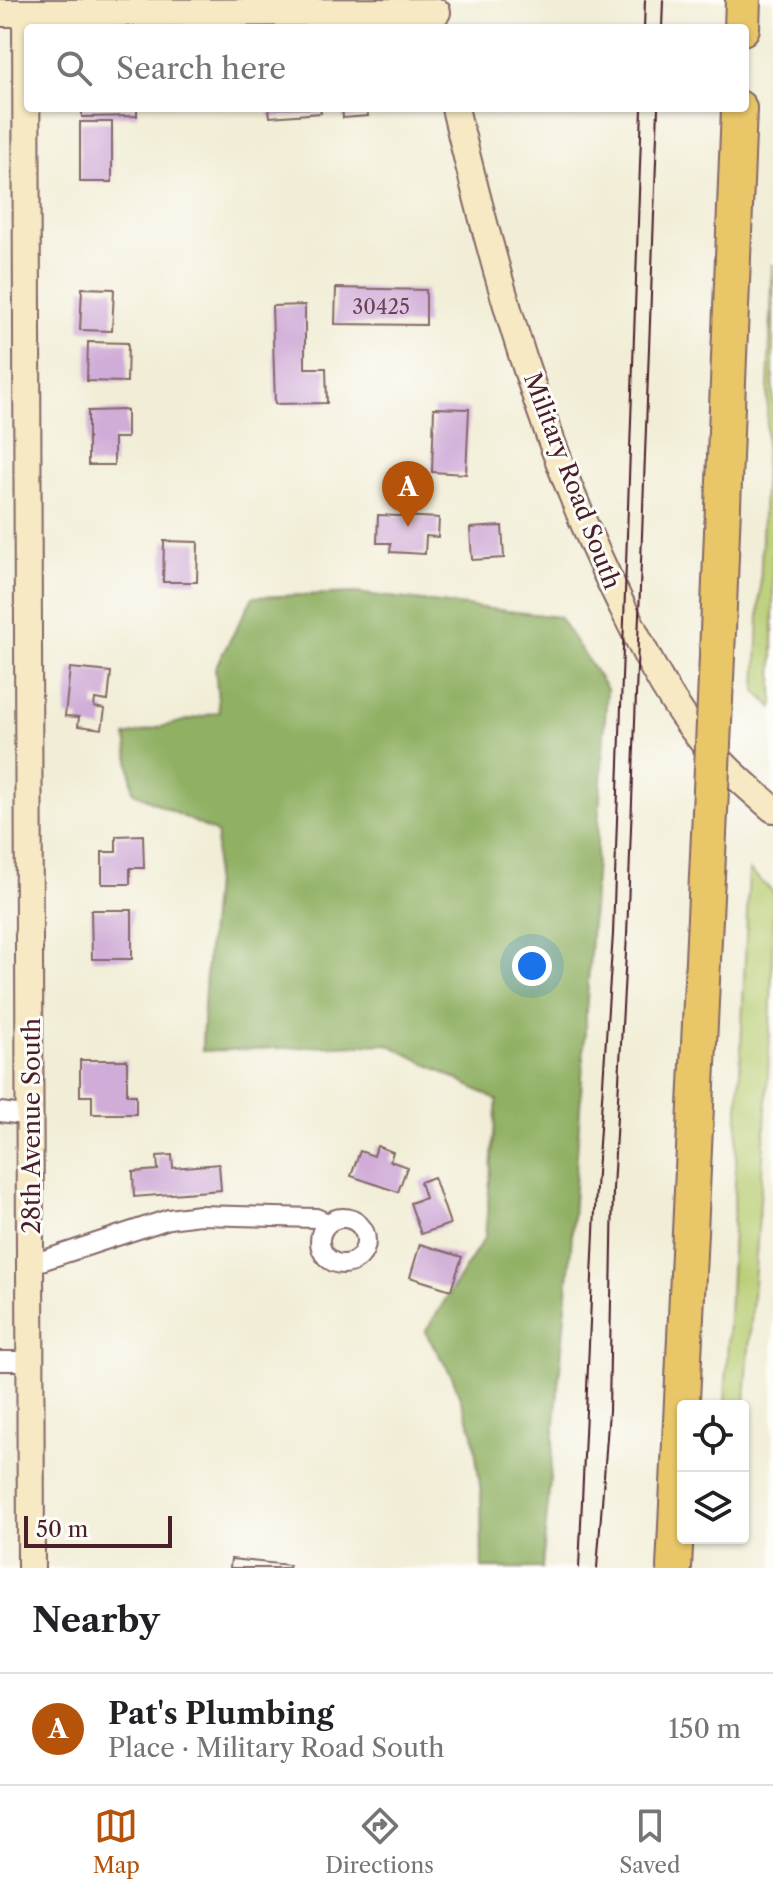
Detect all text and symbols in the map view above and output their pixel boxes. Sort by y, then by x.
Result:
search box [24,24,749,112]
icon: search [52,46,96,90]
text: Search here [116,50,286,87]
house number: 30425 [352,295,410,319]
street label: Military Road South [518,369,627,593]
pin: A [382,461,434,527]
your location [512,946,552,986]
street label: 28th Avenue South [17,1018,46,1234]
map controls [677,1400,749,1544]
button: locate [677,1400,749,1472]
button: layers [677,1472,749,1544]
scale bar [24,1512,172,1548]
text: 50 m [36,1516,88,1543]
text: Nearby [32,1599,160,1641]
text: Pat's Plumbing [108,1695,334,1732]
text: A [48,1713,68,1745]
text: 150 m [668,1713,741,1745]
text: Place · Military Road South [108,1732,444,1764]
tab: Map [93,1804,140,1879]
tab: Directions [325,1804,434,1879]
tab: Saved [619,1804,680,1879]

